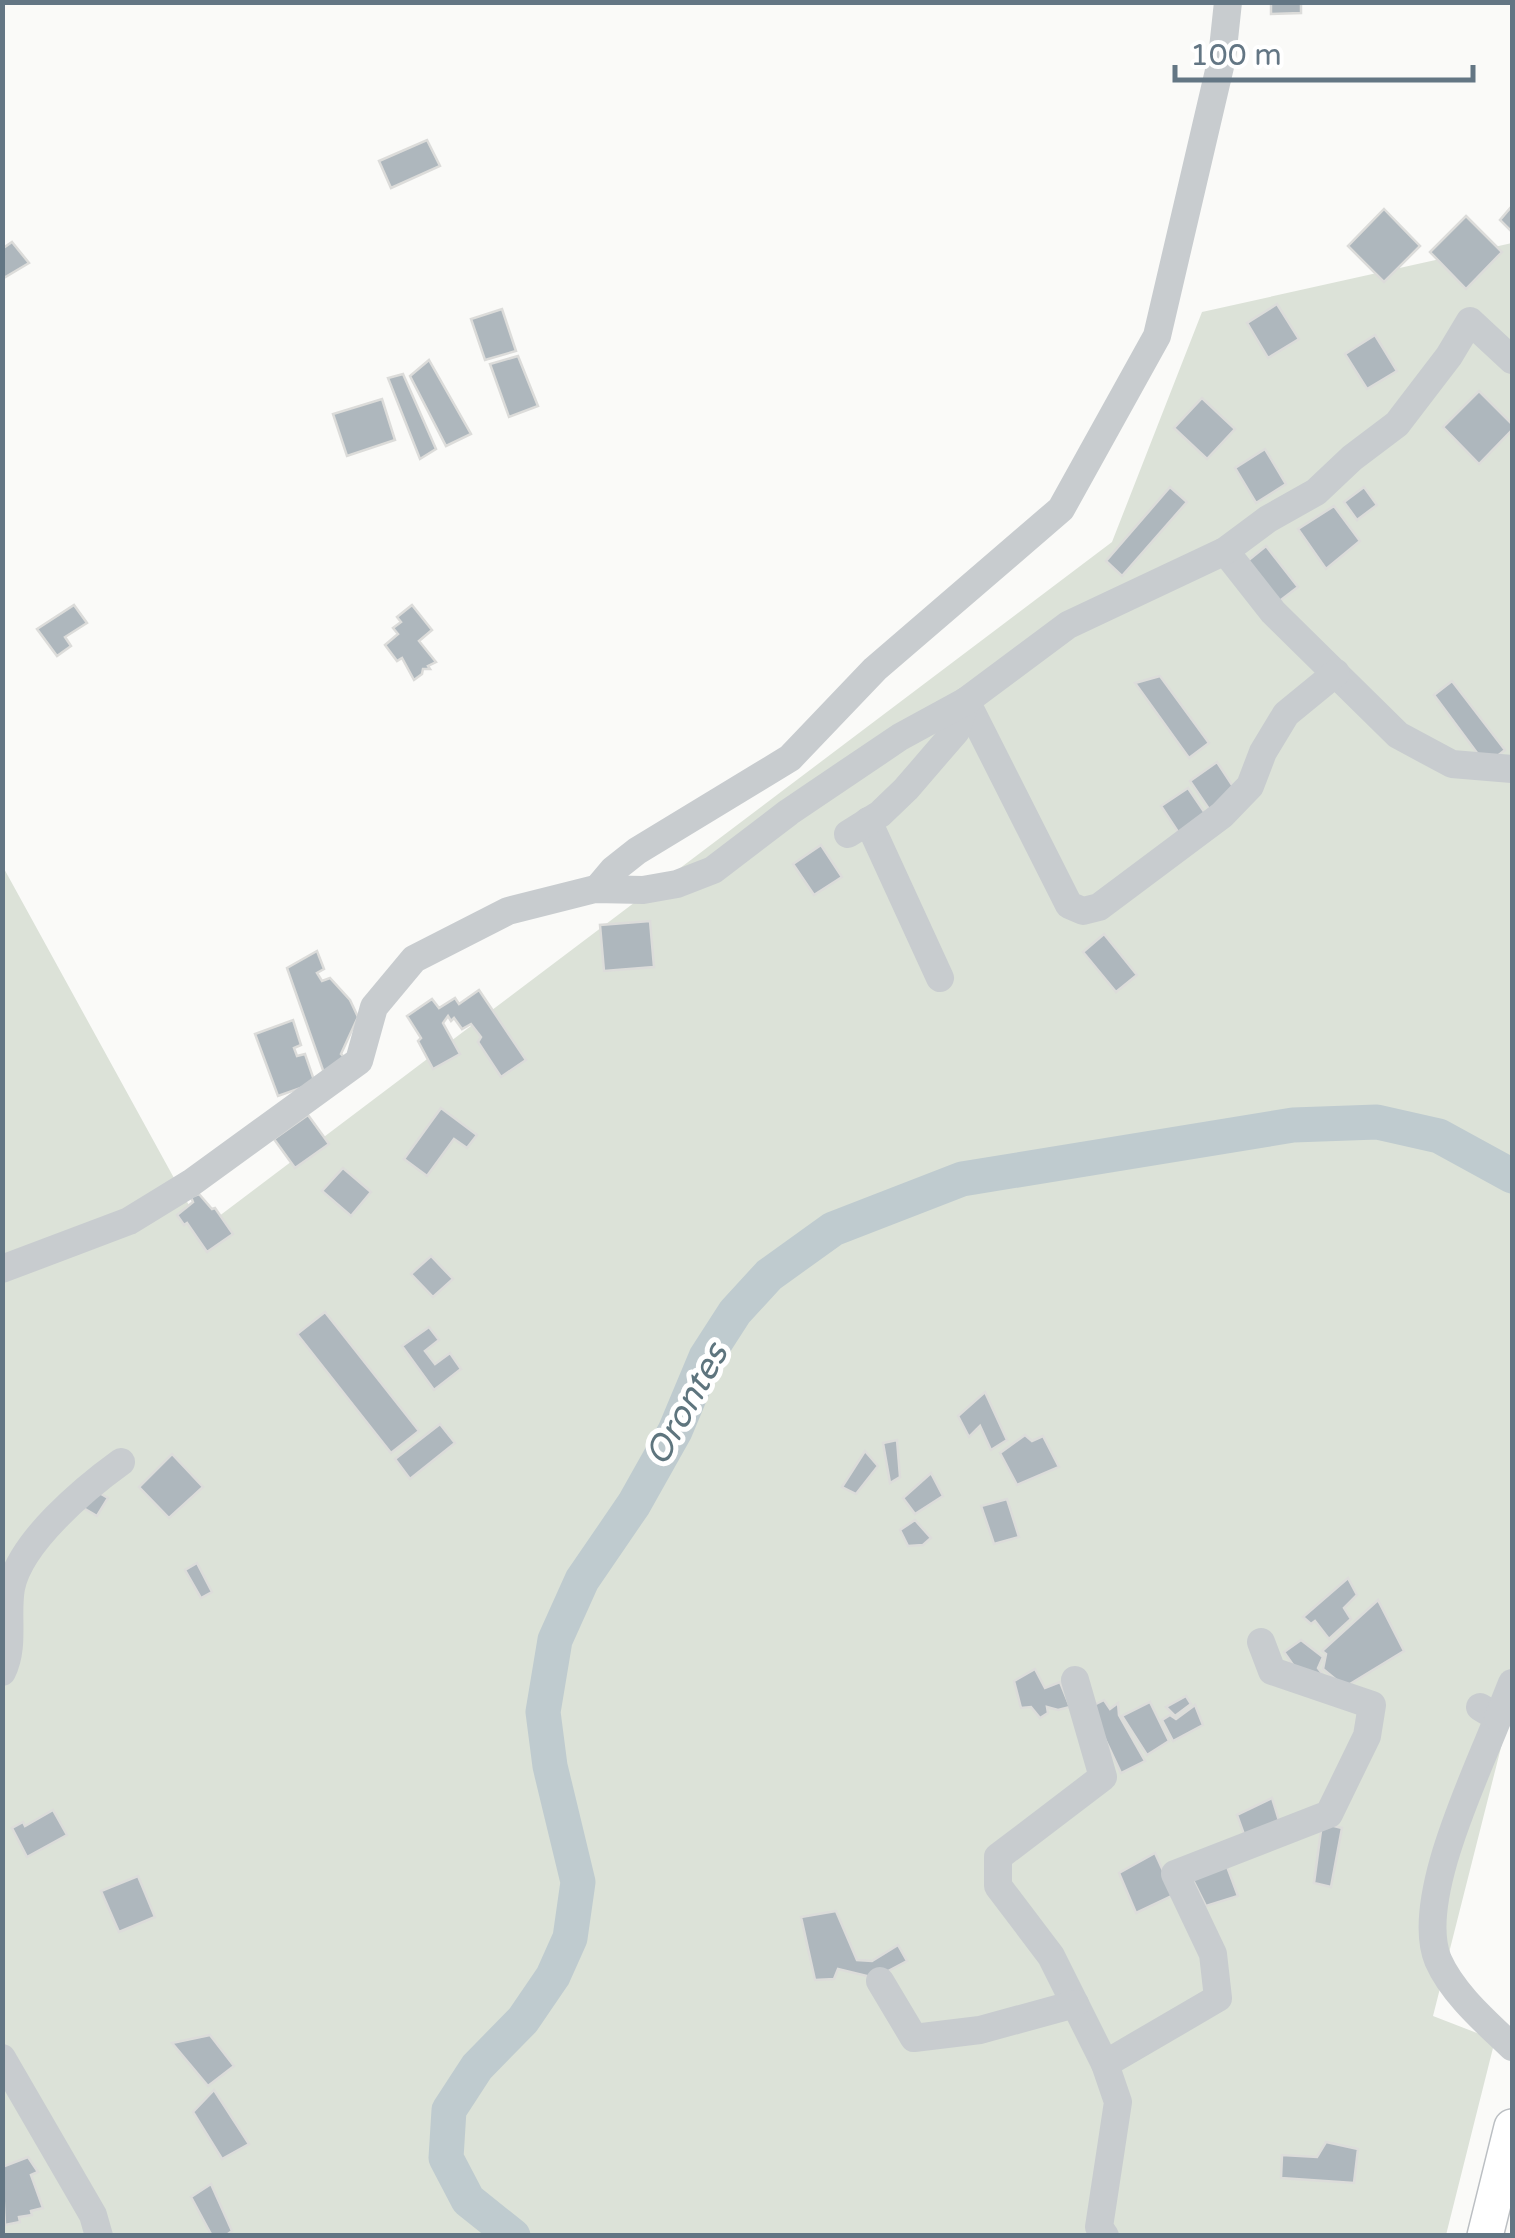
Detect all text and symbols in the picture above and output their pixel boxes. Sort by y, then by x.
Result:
scale bar [1175,20,1472,82]
text: 100 m [1190,37,1282,74]
water label: Orontes [636,1334,739,1473]

